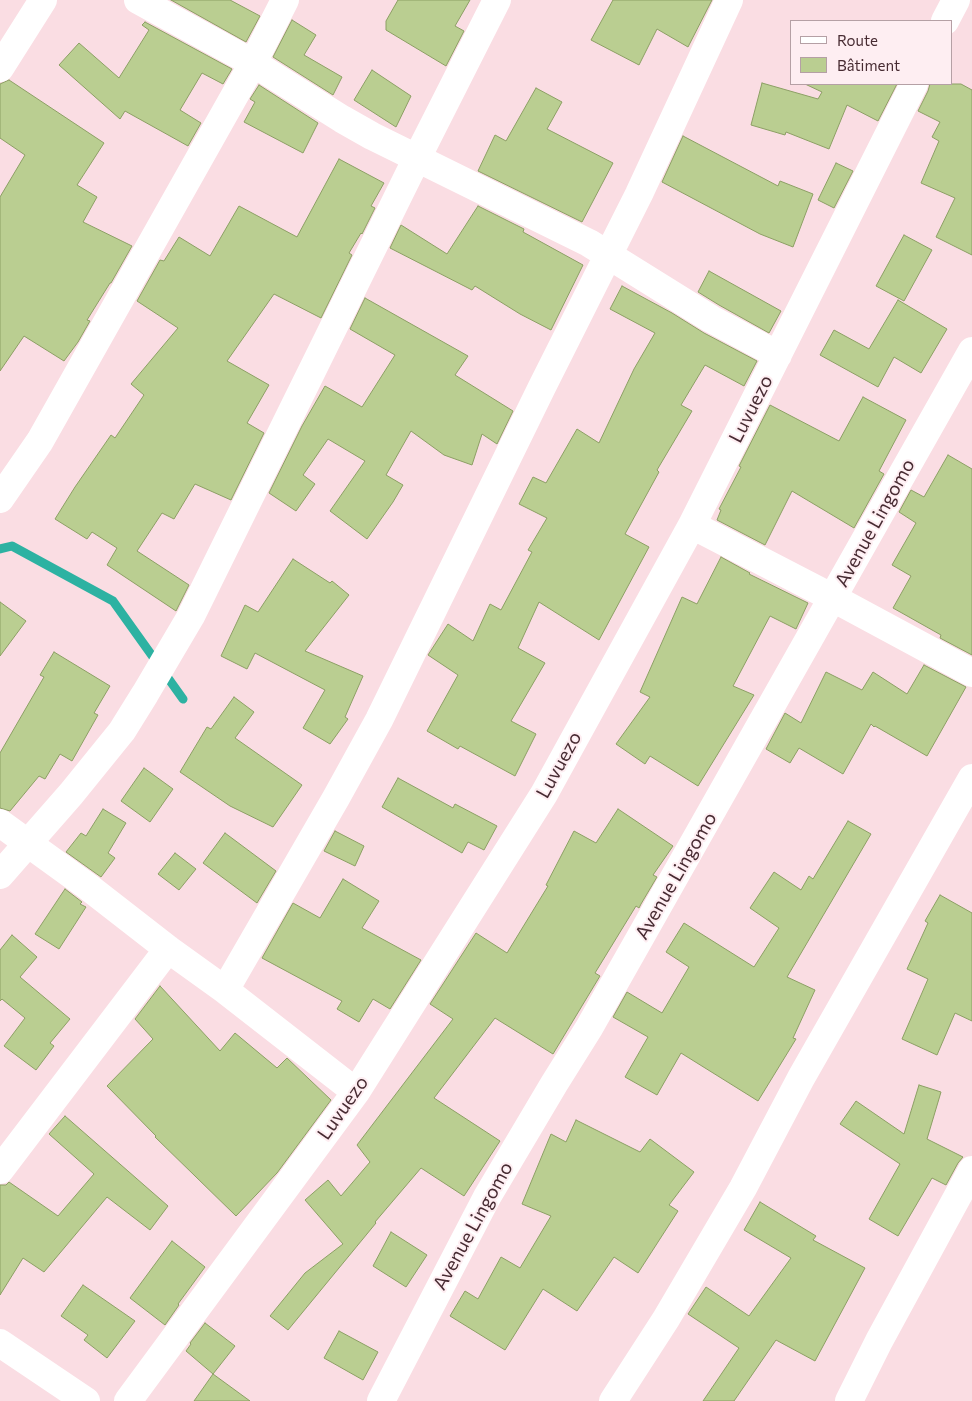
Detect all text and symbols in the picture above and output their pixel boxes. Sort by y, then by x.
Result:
legend [790,20,952,85]
text: Route [837,31,878,49]
text: Bâtiment [837,56,900,74]
street label: Luvuezo [724,371,778,447]
street label: Avenue Lingomo [830,455,920,591]
street label: Luvuezo [531,728,587,802]
street label: Avenue Lingomo [630,808,722,944]
street label: Luvuezo [313,1072,373,1144]
street label: Avenue Lingomo [428,1158,518,1294]

